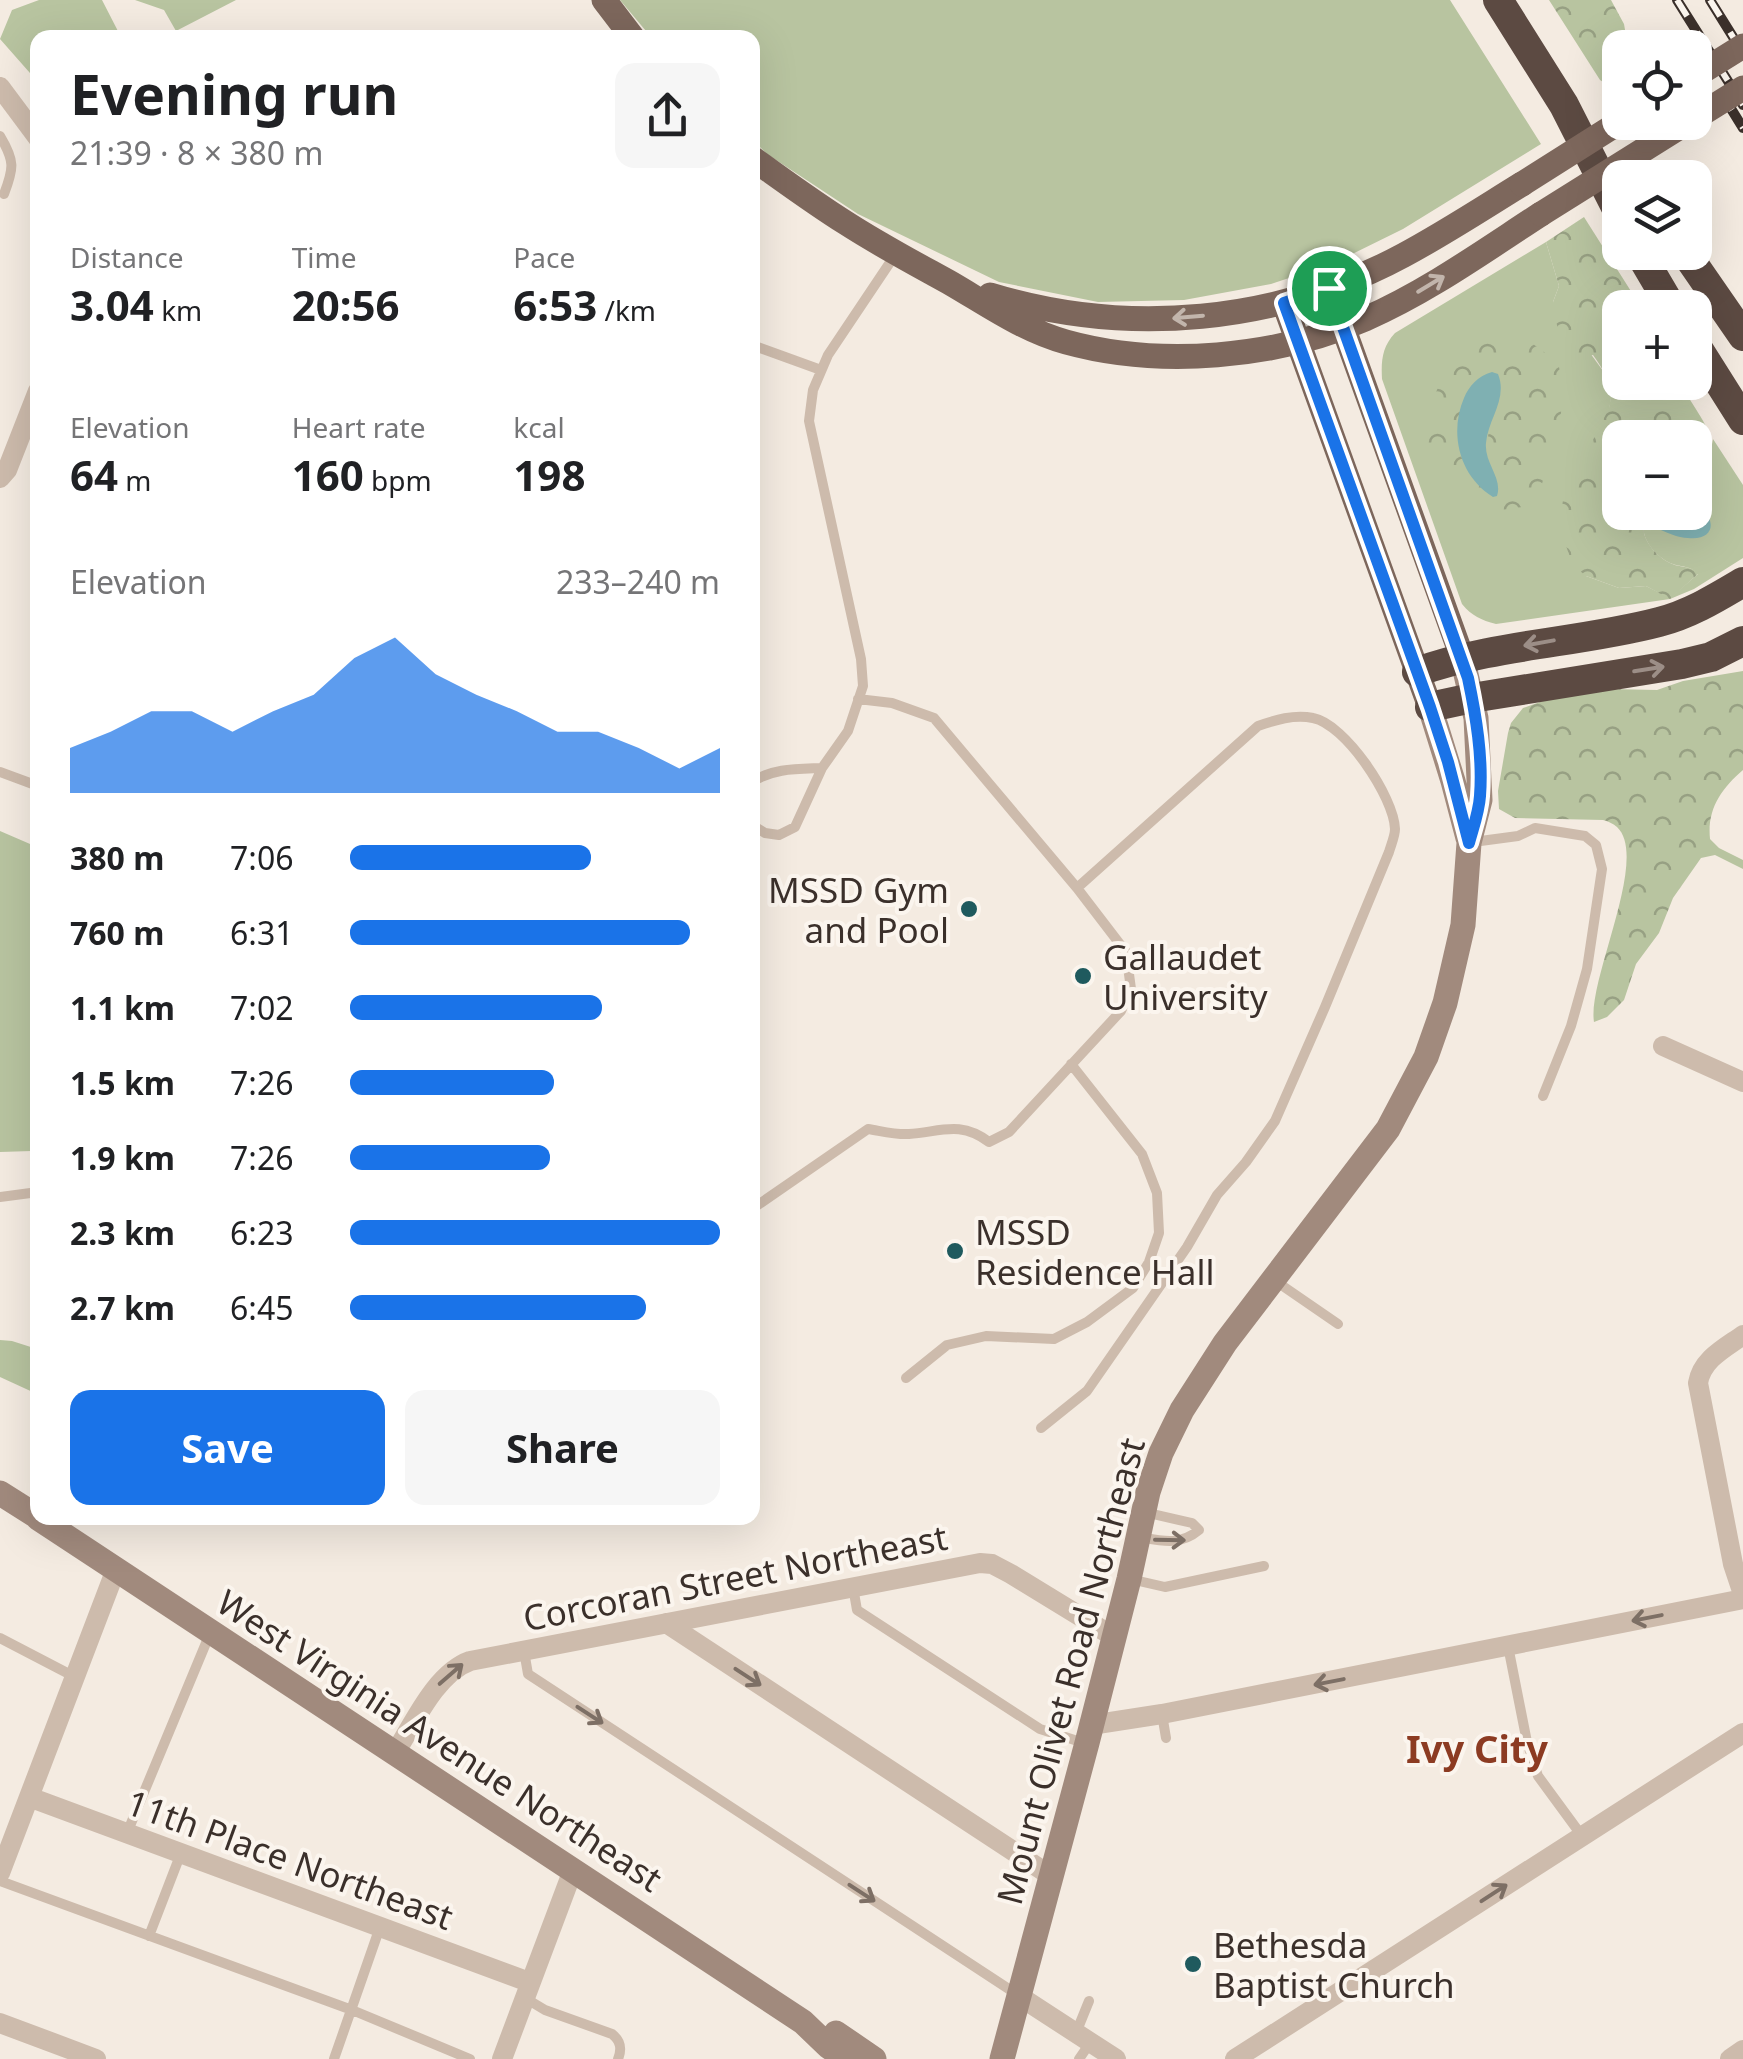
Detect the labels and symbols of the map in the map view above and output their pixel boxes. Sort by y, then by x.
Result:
pin [1287,246,1372,331]
one-way arrow [1416,274,1445,294]
one-way arrow [1172,308,1204,327]
one-way arrow [1524,634,1556,653]
one-way arrow [1632,659,1665,678]
place label: MSSD Gym and Pool [768,866,949,953]
marker: MSSD Gym and Pool [958,898,980,920]
place label: Gallaudet University [1103,933,1268,1020]
marker: Gallaudet University [1072,965,1094,987]
place label: MSSD Residence Hall [975,1208,1214,1295]
marker: MSSD Residence Hall [944,1240,966,1262]
street label: Mount Olivet Road Northeast [985,1433,1155,1909]
street label: Corcoran Street Northeast [519,1513,951,1641]
one-way arrow [1154,1530,1186,1549]
street label: West Virginia Avenue Northeast [209,1578,671,1902]
one-way arrow [1632,1609,1664,1628]
one-way arrow [438,1663,463,1686]
one-way arrow [733,1666,761,1687]
one-way arrow [1314,1673,1346,1692]
one-way arrow [575,1704,604,1725]
district label: Ivy City [1406,1722,1548,1774]
street label: 11th Place Northeast [120,1778,460,1940]
one-way arrow [1479,1882,1507,1903]
one-way arrow [847,1883,875,1904]
place label: Bethesda Baptist Church [1213,1921,1455,2008]
marker: Bethesda Baptist Church [1182,1953,1204,1975]

